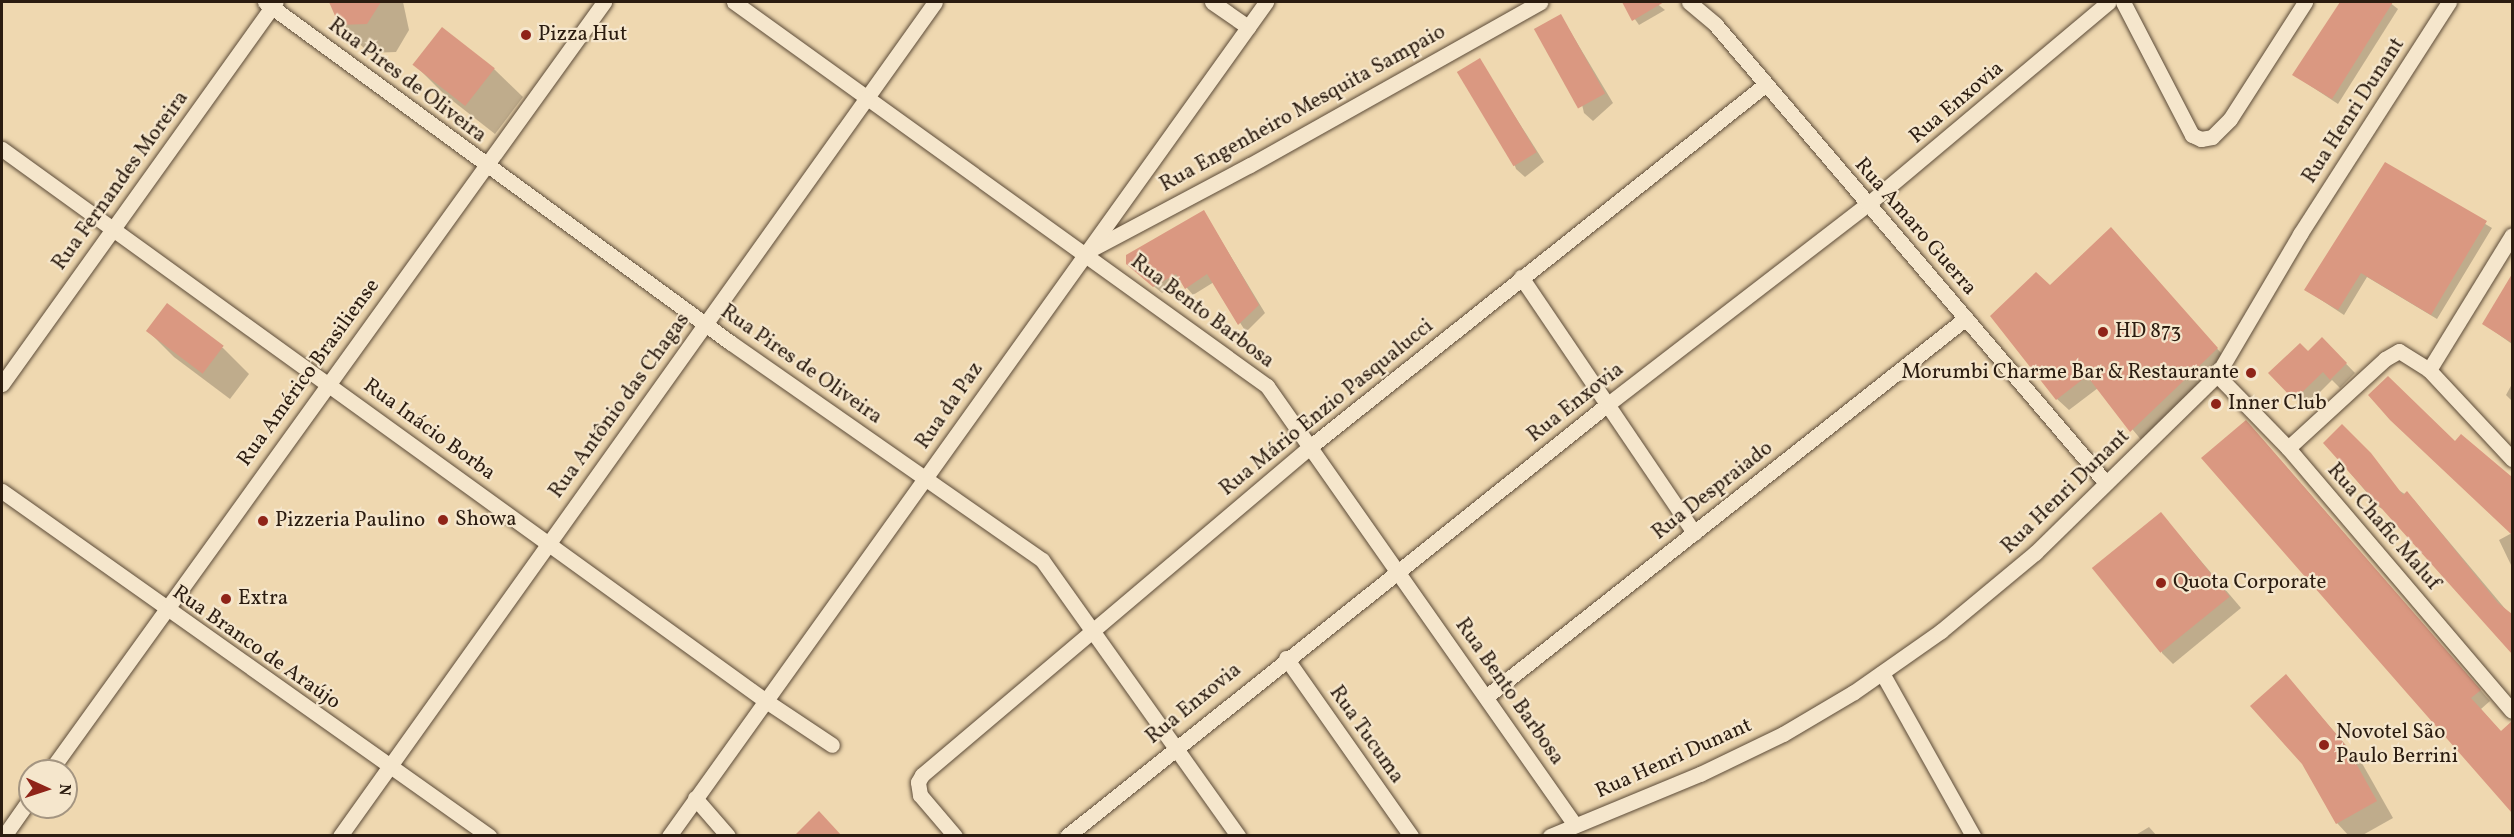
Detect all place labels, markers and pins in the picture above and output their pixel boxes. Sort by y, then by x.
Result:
place label: Pizza Hut [538,22,627,48]
marker: Pizza Hut [519,28,533,42]
place label: HD 873 [2115,319,2181,345]
marker: HD 873 [2096,325,2110,339]
place label: Morumbi Charme Bar & Restaurante [1901,360,2239,386]
marker: Morumbi Charme Bar & Restaurante [2244,366,2258,380]
place label: Inner Club [2228,391,2327,417]
marker: Inner Club [2209,397,2223,411]
place label: Showa [455,507,517,533]
place label: Pizzeria Paulino [275,508,425,534]
marker: Showa [436,513,450,527]
marker: Pizzeria Paulino [256,514,270,528]
place label: Quota Corporate [2173,570,2326,596]
marker: Quota Corporate [2154,576,2168,590]
place label: Extra [238,586,288,612]
marker: Extra [219,592,233,606]
place label: Novotel São Paulo Berrini [2336,720,2458,770]
marker: Novotel São Paulo Berrini [2317,738,2331,752]

